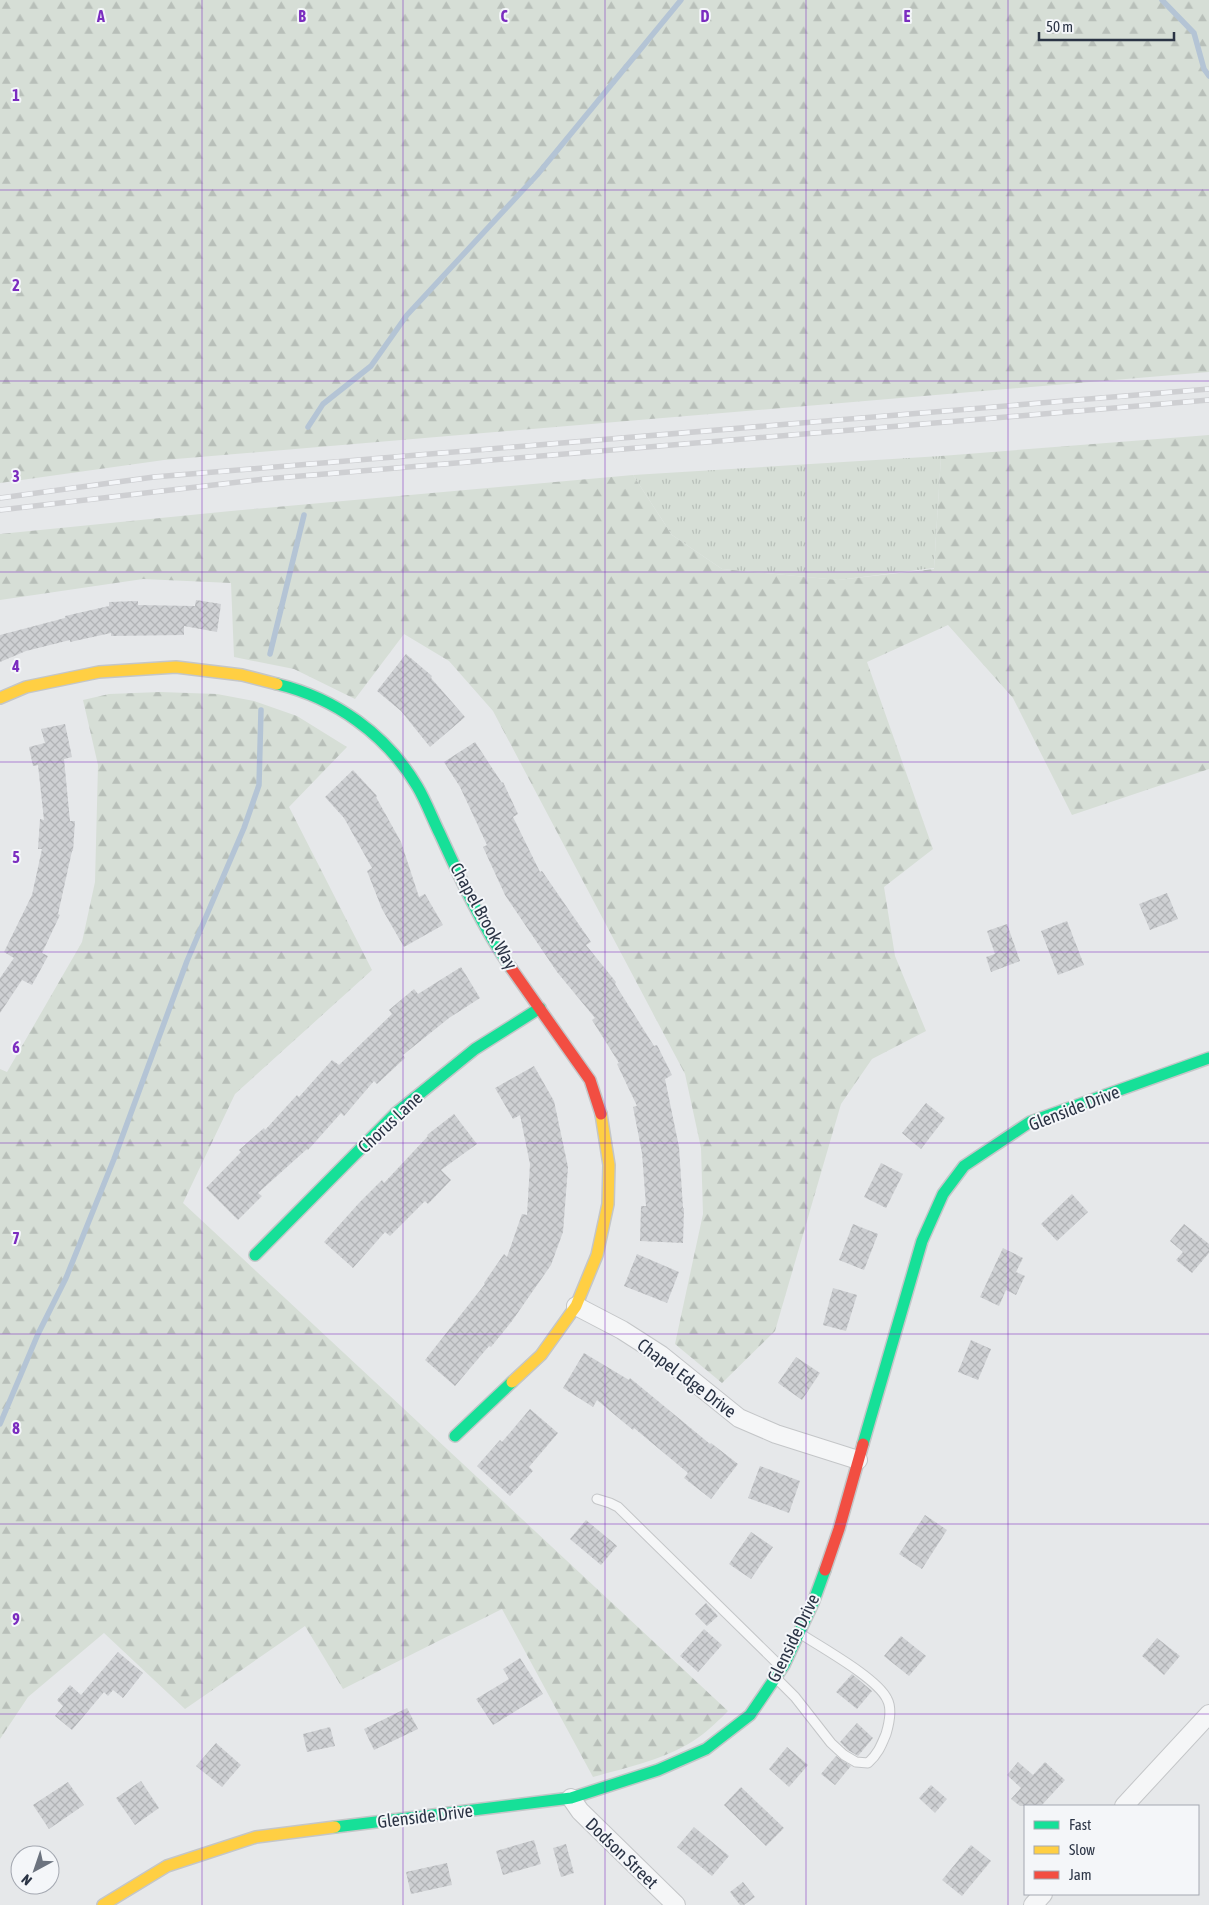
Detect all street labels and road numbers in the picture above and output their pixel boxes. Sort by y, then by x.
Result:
street label: Chapel Brook Way [446,859,522,973]
street label: Glenside Drive [1026,1081,1122,1135]
street label: Chorus Lane [353,1087,427,1157]
street label: Chapel Edge Drive [633,1334,741,1422]
street label: Glenside Drive [763,1590,823,1686]
street label: Glenside Drive [376,1800,474,1832]
street label: Dodson Street [581,1813,663,1893]

